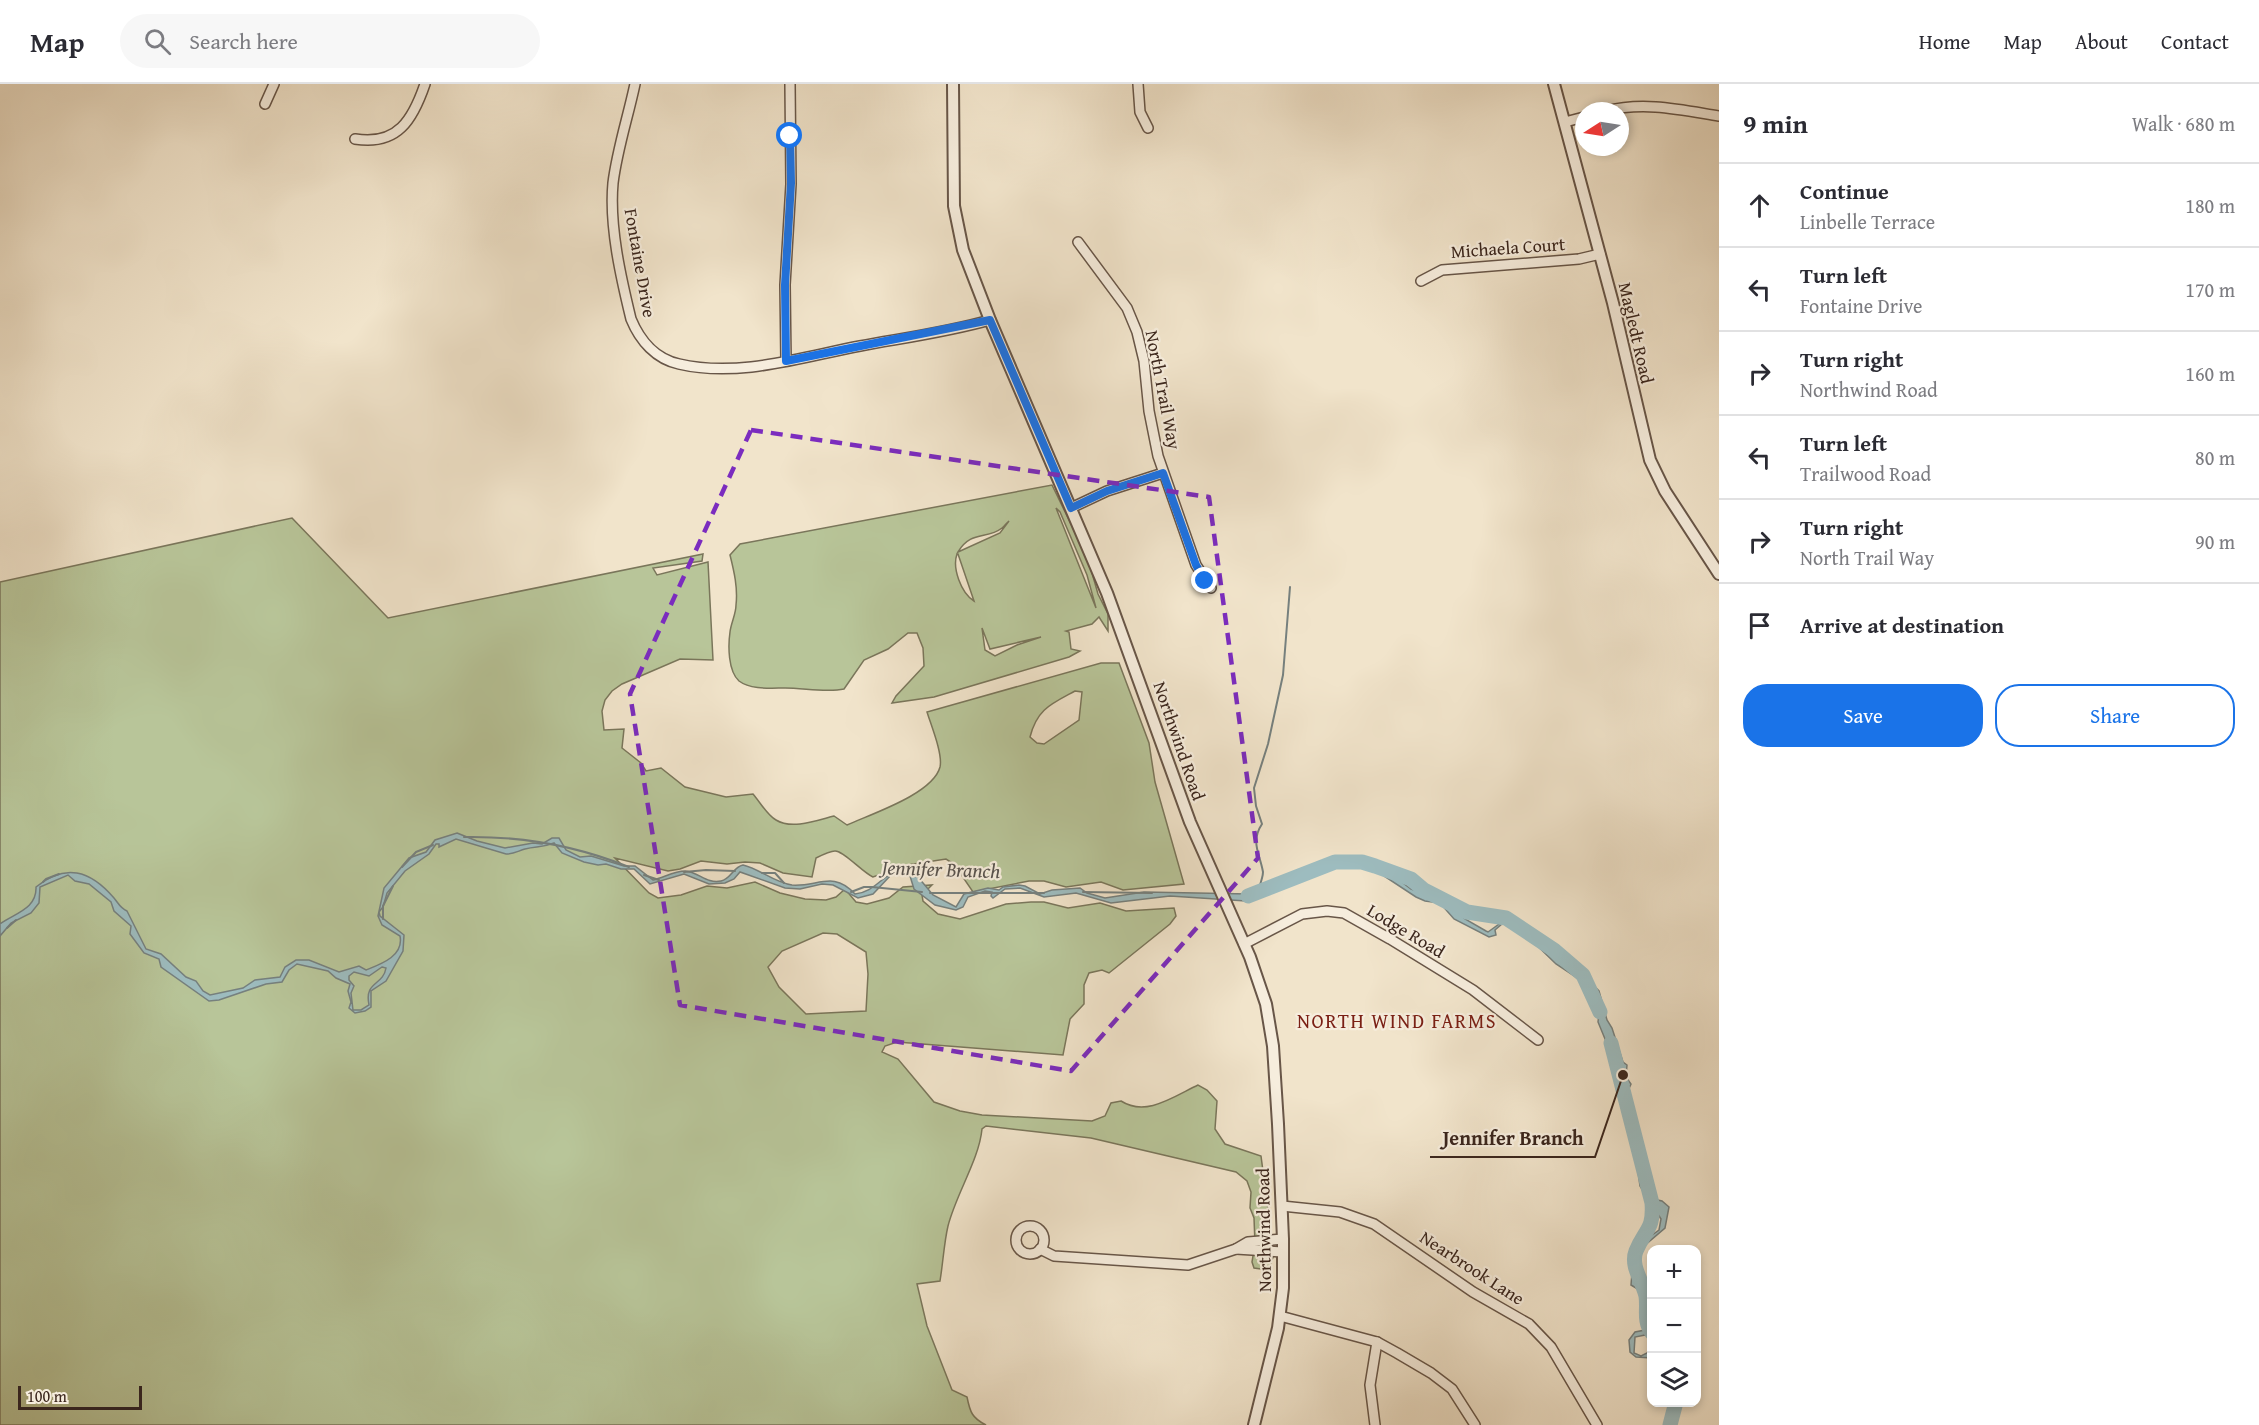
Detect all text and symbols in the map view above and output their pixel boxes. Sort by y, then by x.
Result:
search box [120,14,540,68]
text: Map [30,21,84,62]
icon: search [141,25,174,58]
text: Search here [189,25,298,57]
text: Home [1919,26,1970,57]
text: Map [2003,26,2042,57]
text: About [2075,26,2128,57]
text: Contact [2161,26,2229,57]
north arrow [1575,102,1629,156]
text: 9 min [1743,104,1808,143]
text: Walk · 680 m [2132,109,2235,138]
route start [776,122,802,148]
text: Continue [1800,175,1889,207]
icon: ahead [1743,189,1776,222]
text: 180 m [2185,191,2235,220]
street label: Fontaine Drive [618,206,663,320]
text: Linbelle Terrace [1800,207,1935,236]
street label: Michaela Court [1450,230,1567,265]
text: Turn left [1800,259,1887,291]
icon: left [1743,273,1776,306]
text: 170 m [2185,275,2235,304]
street label: Magledt Road [1612,280,1661,387]
text: Fontaine Drive [1800,291,1922,320]
street label: North Trail Way [1139,328,1188,452]
text: Turn right [1800,343,1903,375]
icon: right [1743,357,1776,390]
text: 160 m [2185,359,2235,388]
text: Northwind Road [1800,375,1938,404]
text: Turn left [1800,427,1887,459]
icon: left [1743,441,1776,474]
text: 80 m [2195,443,2235,472]
text: Trailwood Road [1800,459,1931,488]
text: Turn right [1800,511,1903,543]
icon: right [1743,525,1776,558]
text: 90 m [2195,527,2235,556]
text: North Trail Way [1800,543,1934,572]
route end [1191,567,1217,593]
icon: arrive [1743,609,1776,642]
text: Arrive at destination [1800,609,2004,641]
street label: Northwind Road [1147,678,1213,804]
button: Save [1743,684,1983,747]
button: Share [1995,684,2235,747]
water label: Jennifer Branch [878,852,1001,885]
street label: Lodge Road [1362,897,1451,965]
district label: NORTH WIND FARMS [1297,1006,1497,1035]
callout: Jennifer Branch [1430,1119,1595,1157]
text: Jennifer Branch [1439,1123,1584,1152]
street label: Northwind Road [1249,1167,1278,1292]
street label: Nearbrook Lane [1415,1224,1530,1312]
map controls [1647,1245,1701,1407]
button: + [1647,1245,1701,1299]
button: − [1647,1299,1701,1353]
button: layers [1647,1353,1701,1407]
scale bar [18,1383,142,1410]
text: 100 m [27,1384,67,1408]

